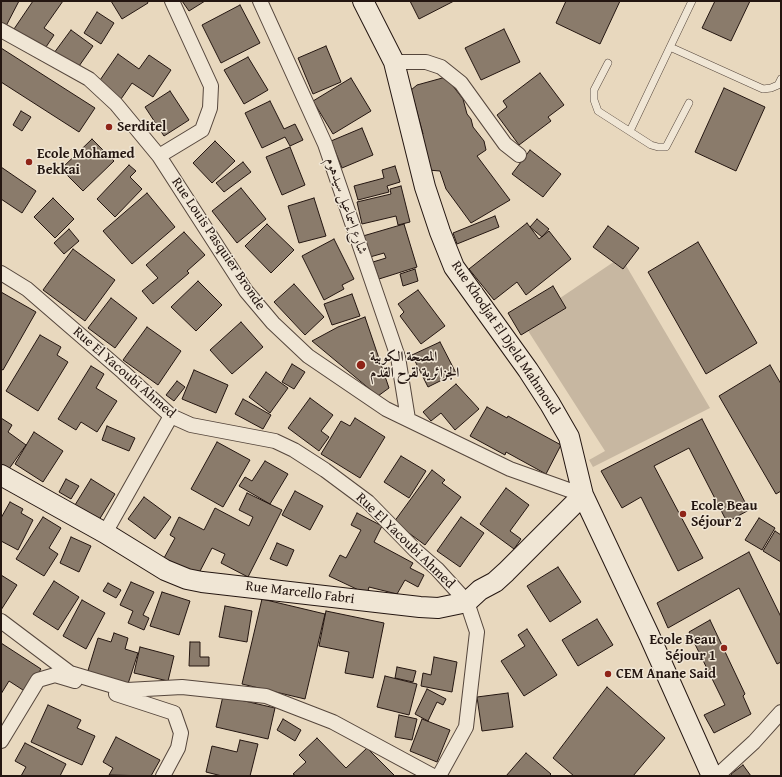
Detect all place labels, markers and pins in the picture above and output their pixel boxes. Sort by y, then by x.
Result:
place label: Serditel [117,119,166,135]
marker: Serditel [104,122,114,132]
place label: Ecole Mohamed Bekkai [37,146,135,178]
marker: Ecole Mohamed Bekkai [24,157,34,167]
place label: المصحة الكوبية الجزائرية لقرح القدم [370,349,459,382]
marker: المصحة الكوبية الجزائرية لقرح القدم [355,359,367,371]
place label: Ecole Beau Séjour 2 [691,498,757,530]
marker: Ecole Beau Séjour 2 [678,509,688,519]
place label: Ecole Beau Séjour 1 [650,632,716,664]
marker: Ecole Beau Séjour 1 [719,643,729,653]
place label: CEM Anane Said [616,666,716,682]
marker: CEM Anane Said [603,669,613,679]

